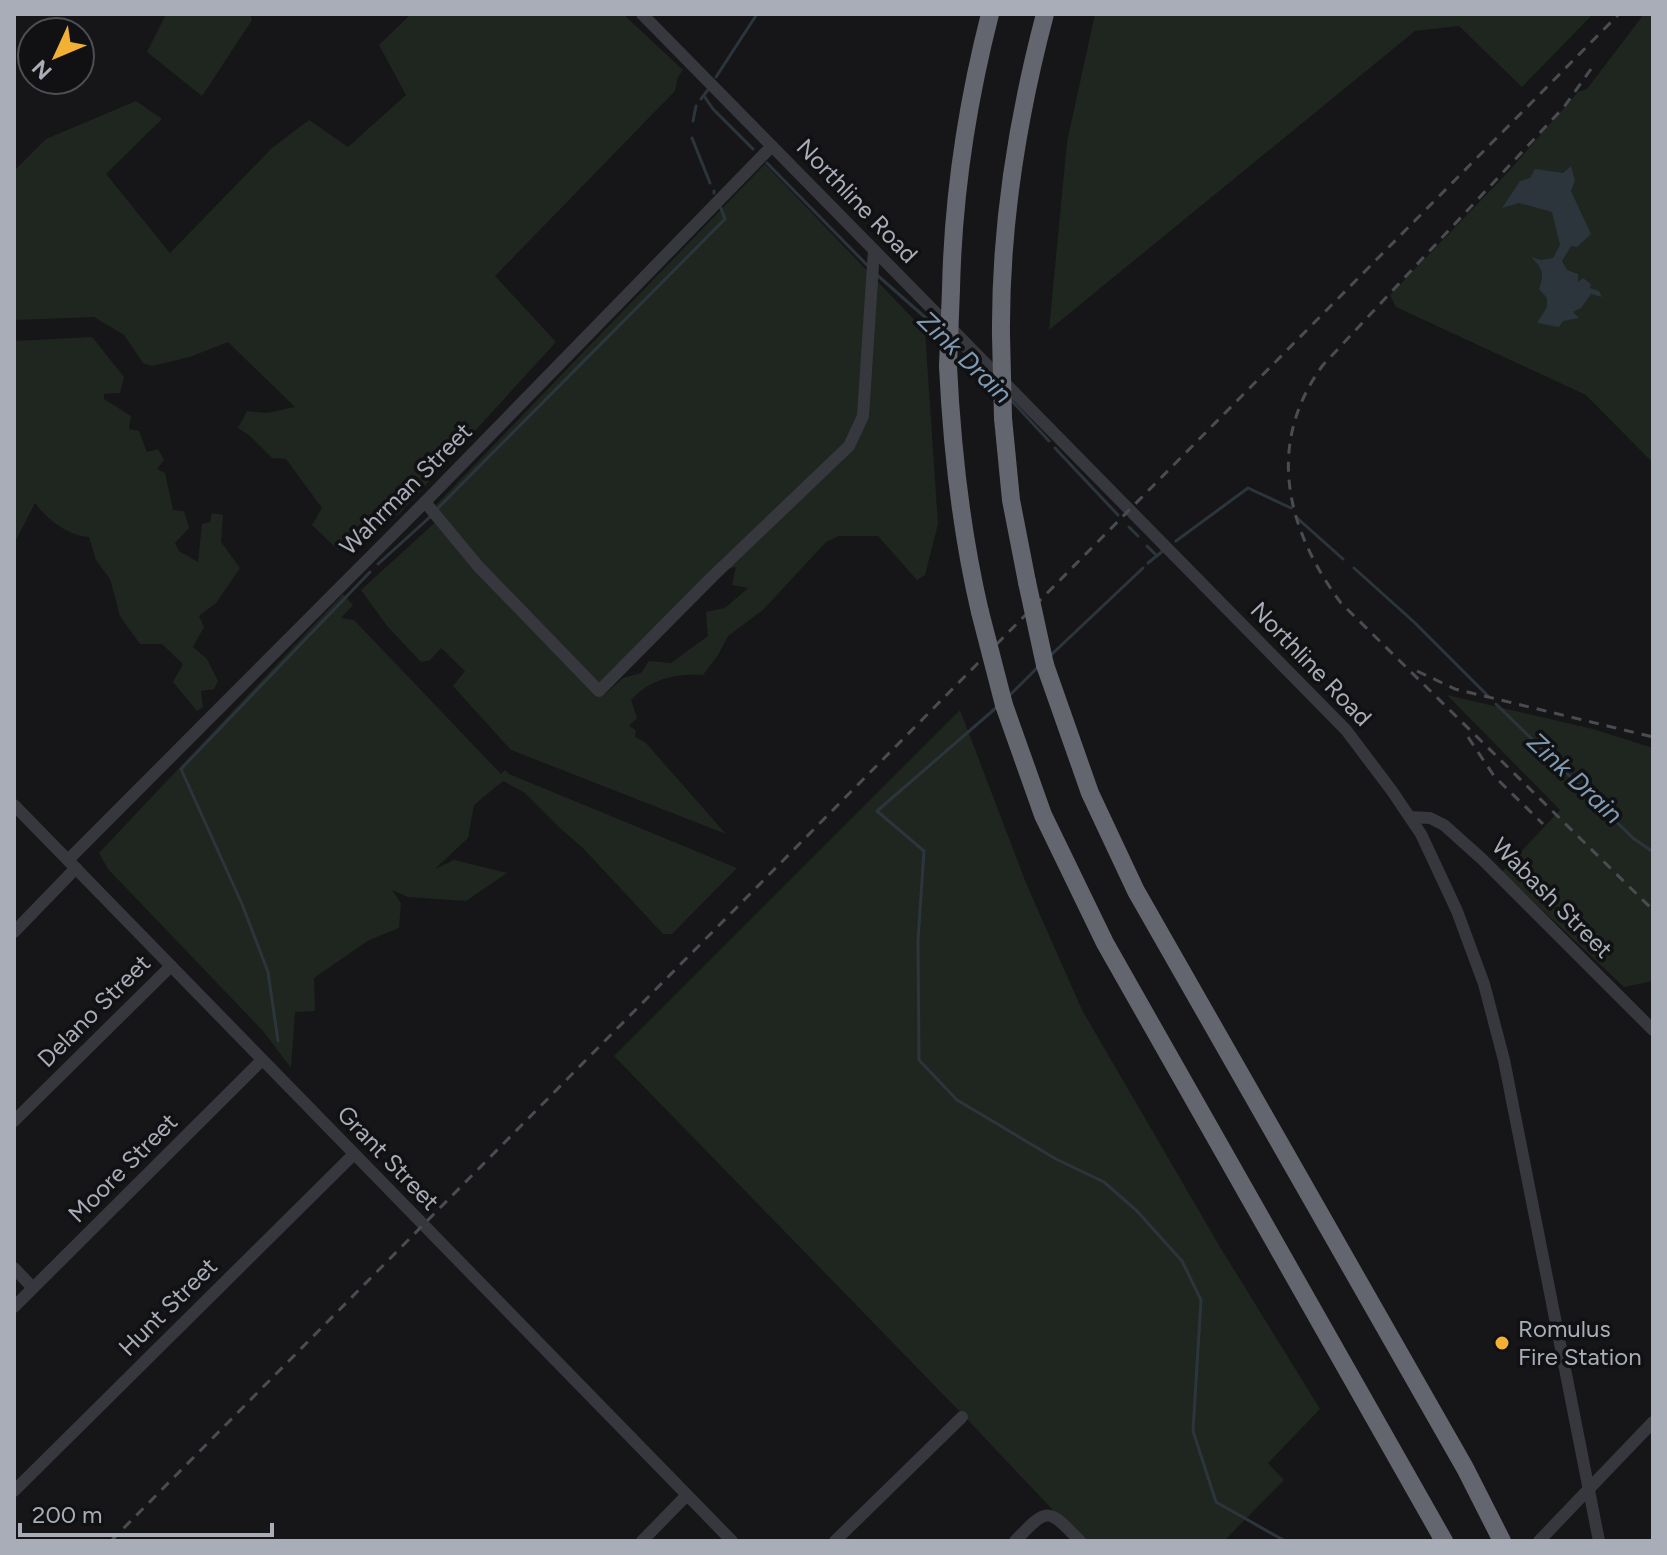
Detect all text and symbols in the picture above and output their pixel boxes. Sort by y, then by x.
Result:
north arrow [16,16,96,96]
text: N [26,54,58,85]
street label: Northline Road [791,132,924,269]
water label: Zink Drain [911,304,1019,410]
street label: Wahrman Street [334,417,478,561]
street label: Northline Road [1245,595,1378,732]
water label: Zink Drain [1521,726,1629,830]
street label: Wabash Street [1486,831,1619,964]
street label: Delano Street [31,948,156,1073]
street label: Grant Street [331,1099,445,1216]
street label: Moore Street [62,1107,183,1228]
street label: Hunt Street [112,1251,223,1362]
place label: Romulus Fire Station [1518,1314,1642,1371]
marker: Romulus Fire Station [1493,1334,1511,1352]
scale bar [20,1487,272,1537]
text: 200 m [32,1500,103,1529]

